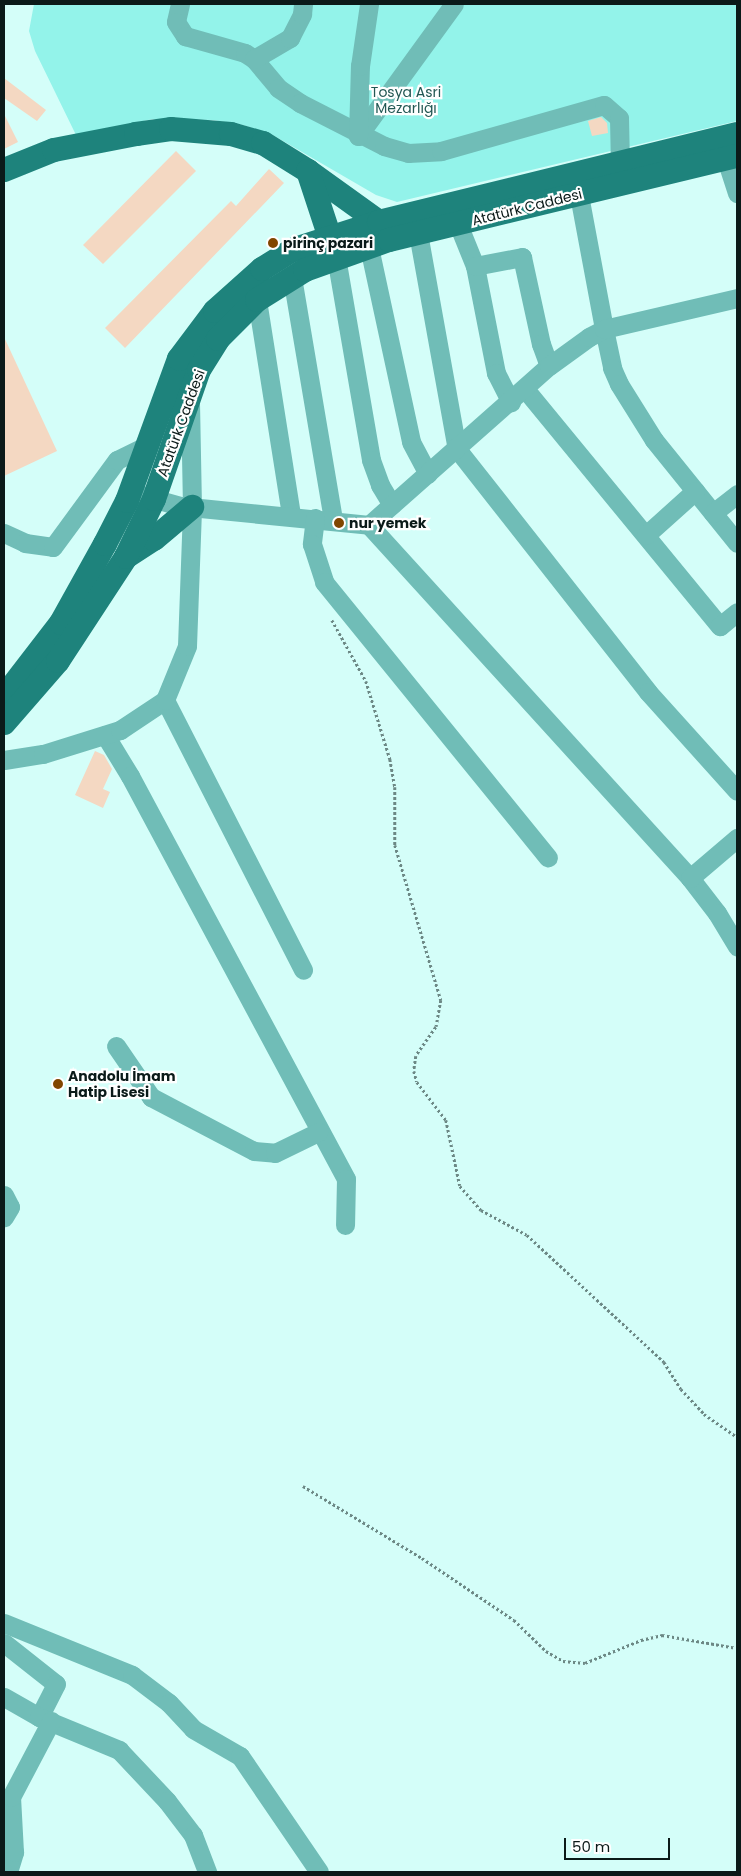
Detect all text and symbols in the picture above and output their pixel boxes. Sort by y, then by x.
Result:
park label: Tosya Asri Mezarlığı [371,84,441,116]
street label: Atatürk Caddesi [470,185,584,229]
place label: pirinç pazari [283,235,373,251]
marker: pirinç pazari [267,237,279,249]
street label: Atatürk Caddesi [154,367,208,479]
place label: nur yemek [349,515,426,531]
marker: nur yemek [333,517,345,529]
place label: Anadolu İmam Hatip Lisesi [68,1068,176,1100]
marker: Anadolu İmam Hatip Lisesi [52,1078,64,1090]
scale bar [566,1828,672,1860]
text: 50 m [572,1836,610,1857]

